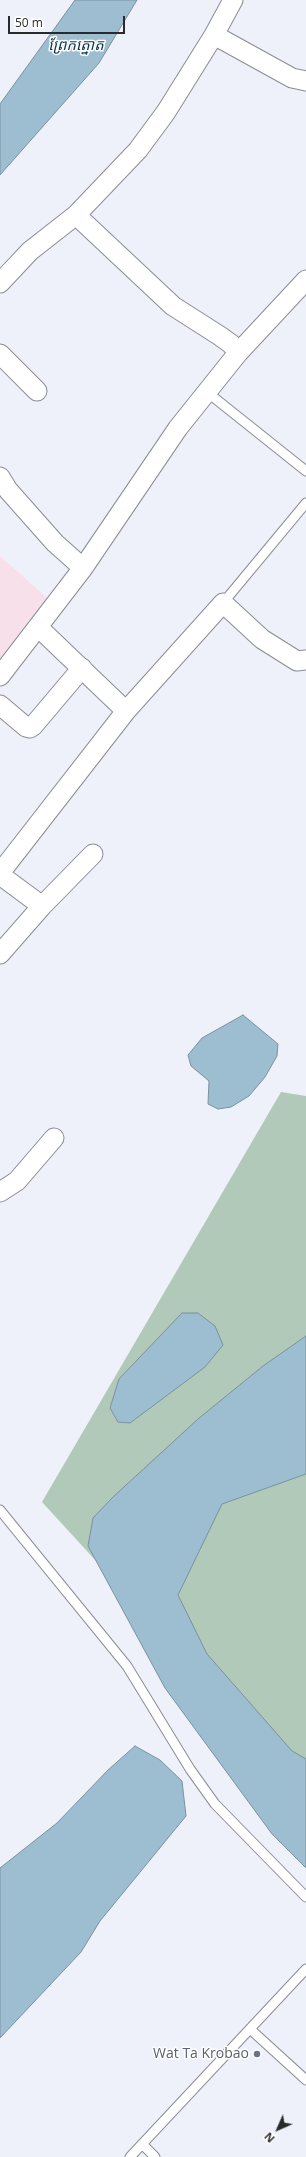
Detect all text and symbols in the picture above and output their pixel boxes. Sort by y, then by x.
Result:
scale bar [10,8,127,34]
text: 50 m [15,14,43,31]
water label: ព្រែកត្នោត [48,37,104,55]
place label: Wat Ta Krobao [153,2046,249,2062]
marker: Wat Ta Krobao [252,2049,262,2059]
north arrow [258,2109,298,2149]
text: N [261,2129,278,2146]

